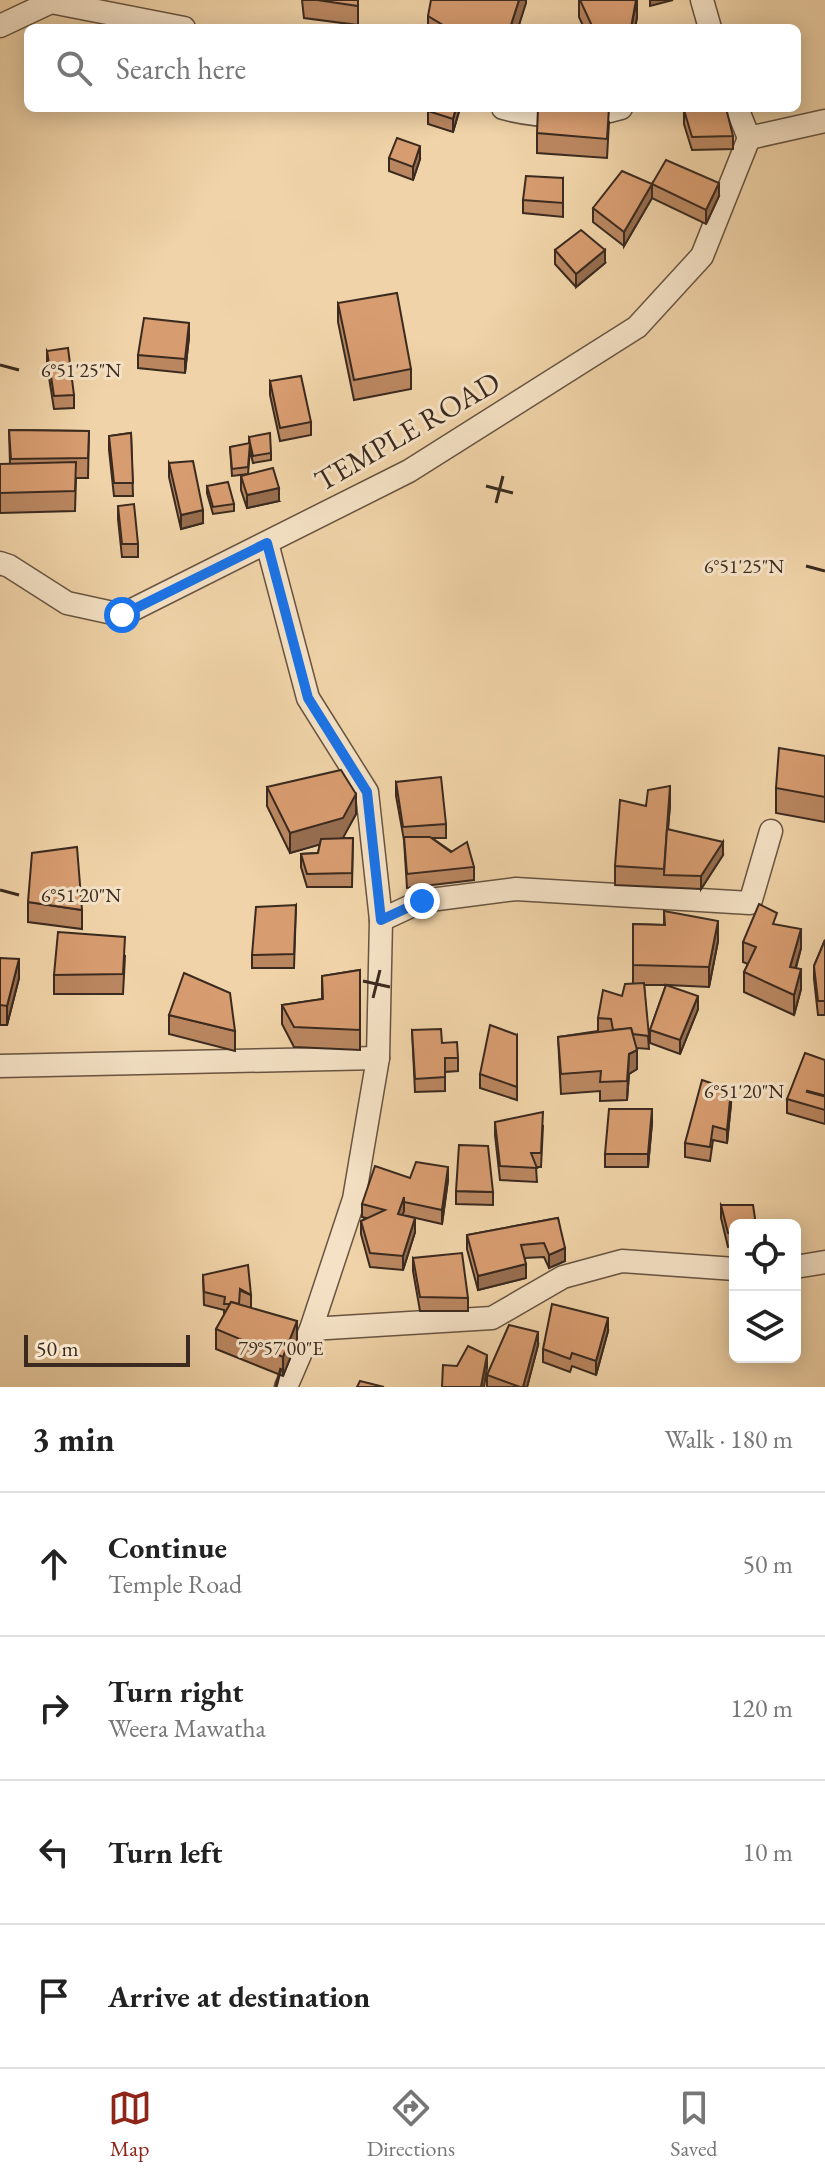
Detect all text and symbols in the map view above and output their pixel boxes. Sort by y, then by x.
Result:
search box [24,24,801,112]
icon: search [52,46,96,90]
text: Search here [116,49,246,88]
text: 6°51'25"N [41,357,121,383]
street label: TEMPLE ROAD [307,362,507,500]
text: 6°51'25"N [704,553,784,579]
route start [104,597,140,633]
text: 6°51'20"N [41,882,121,908]
route end [404,883,440,919]
text: 6°51'20"N [704,1078,784,1104]
map controls [729,1219,801,1363]
button: locate [729,1219,801,1291]
button: layers [729,1291,801,1363]
scale bar [24,1331,190,1367]
text: 50 m [36,1334,79,1363]
text: 79°57'00"E [238,1335,324,1361]
text: 3 min [32,1417,115,1461]
text: Walk · 180 m [665,1422,793,1456]
text: Continue [108,1528,227,1567]
icon: ahead [32,1542,76,1586]
text: 50 m [743,1547,793,1581]
text: Temple Road [108,1567,242,1601]
text: Turn right [108,1672,244,1711]
icon: right [32,1686,76,1730]
text: 120 m [730,1691,793,1725]
text: Weera Mawatha [108,1711,266,1745]
icon: left [32,1830,76,1874]
text: Turn left [108,1833,222,1872]
text: 10 m [743,1835,793,1869]
icon: arrive [32,1974,76,2018]
text: Arrive at destination [108,1977,370,2016]
tab: Map [108,2086,152,2163]
tab: Directions [367,2086,455,2163]
tab: Saved [670,2086,717,2163]

